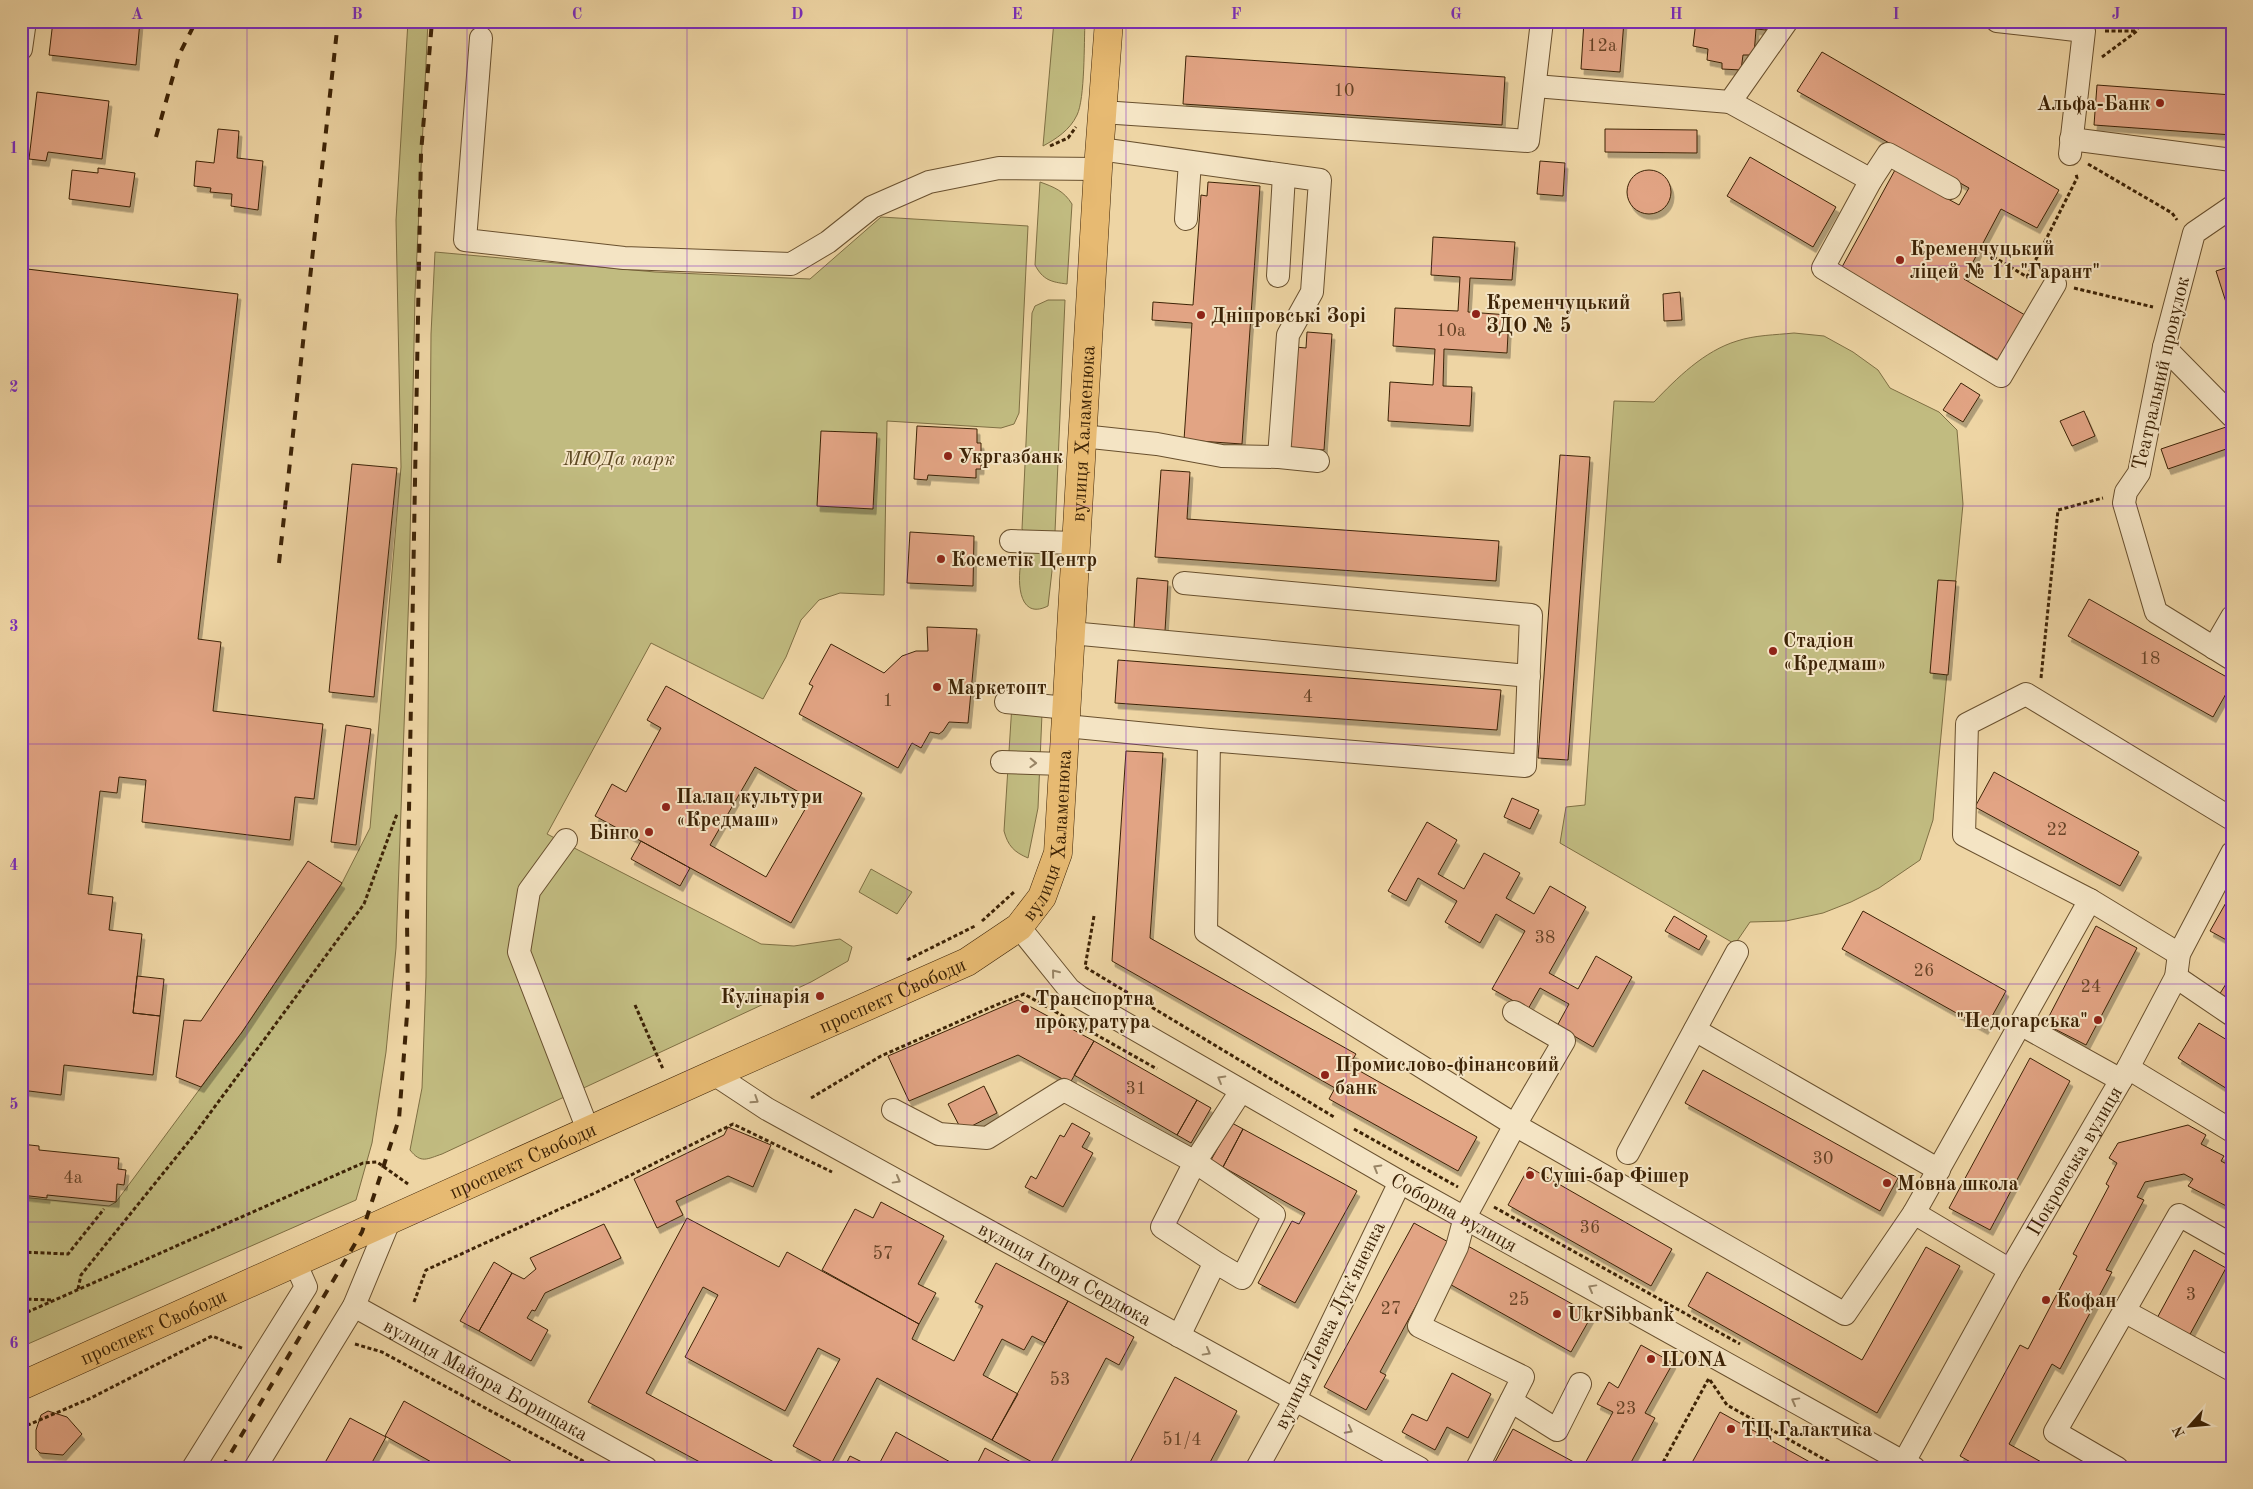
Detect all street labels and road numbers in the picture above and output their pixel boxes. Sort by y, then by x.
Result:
street label: Театральний провулок [2130,275,2194,472]
street label: вулиця Халаменюка [1069,345,1100,523]
street label: вулиця Халаменюка [1020,749,1076,925]
street label: проспект Свободи [817,956,969,1038]
street label: Покровська вулиця [2024,1083,2127,1240]
street label: проспект Свободи [447,1120,600,1204]
street label: Соборна вулиця [1387,1171,1520,1257]
street label: вулиця Ігоря Сердюка [974,1219,1154,1331]
street label: вулиця Левка Лукʼяненка [1272,1219,1390,1433]
street label: проспект Свободи [78,1287,230,1370]
street label: вулиця Майора Борищака [379,1316,591,1446]

